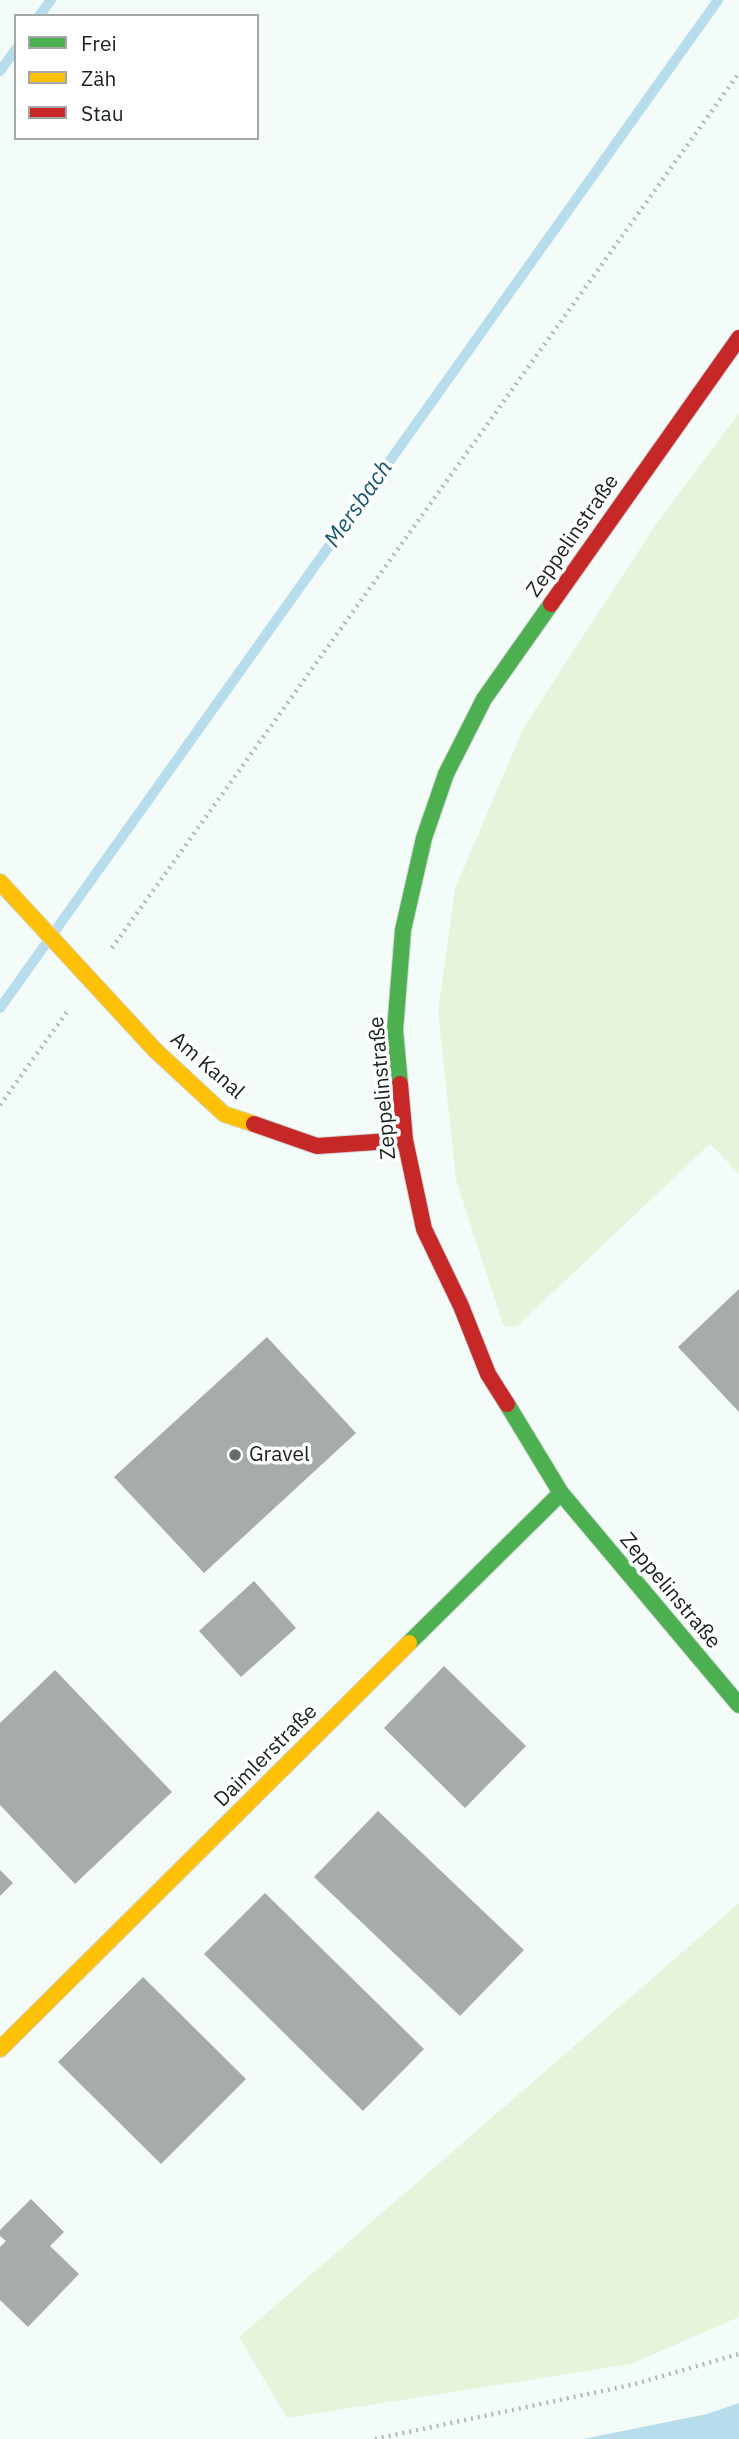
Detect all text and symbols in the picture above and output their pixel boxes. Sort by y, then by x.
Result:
legend [14,14,259,140]
text: Frei [81,29,117,57]
text: Zäh [81,64,116,92]
text: Stau [81,99,124,127]
water label: Mersbach [319,455,399,553]
street label: Zeppelinstraße [521,470,625,602]
street label: Zeppelinstraße [364,1015,402,1161]
street label: Am Kanal [165,1027,249,1105]
place label: Gravel [249,1442,310,1468]
marker: Gravel [227,1447,243,1463]
street label: Zeppelinstraße [614,1528,726,1654]
street label: Daimlerstraße [209,1699,323,1813]

